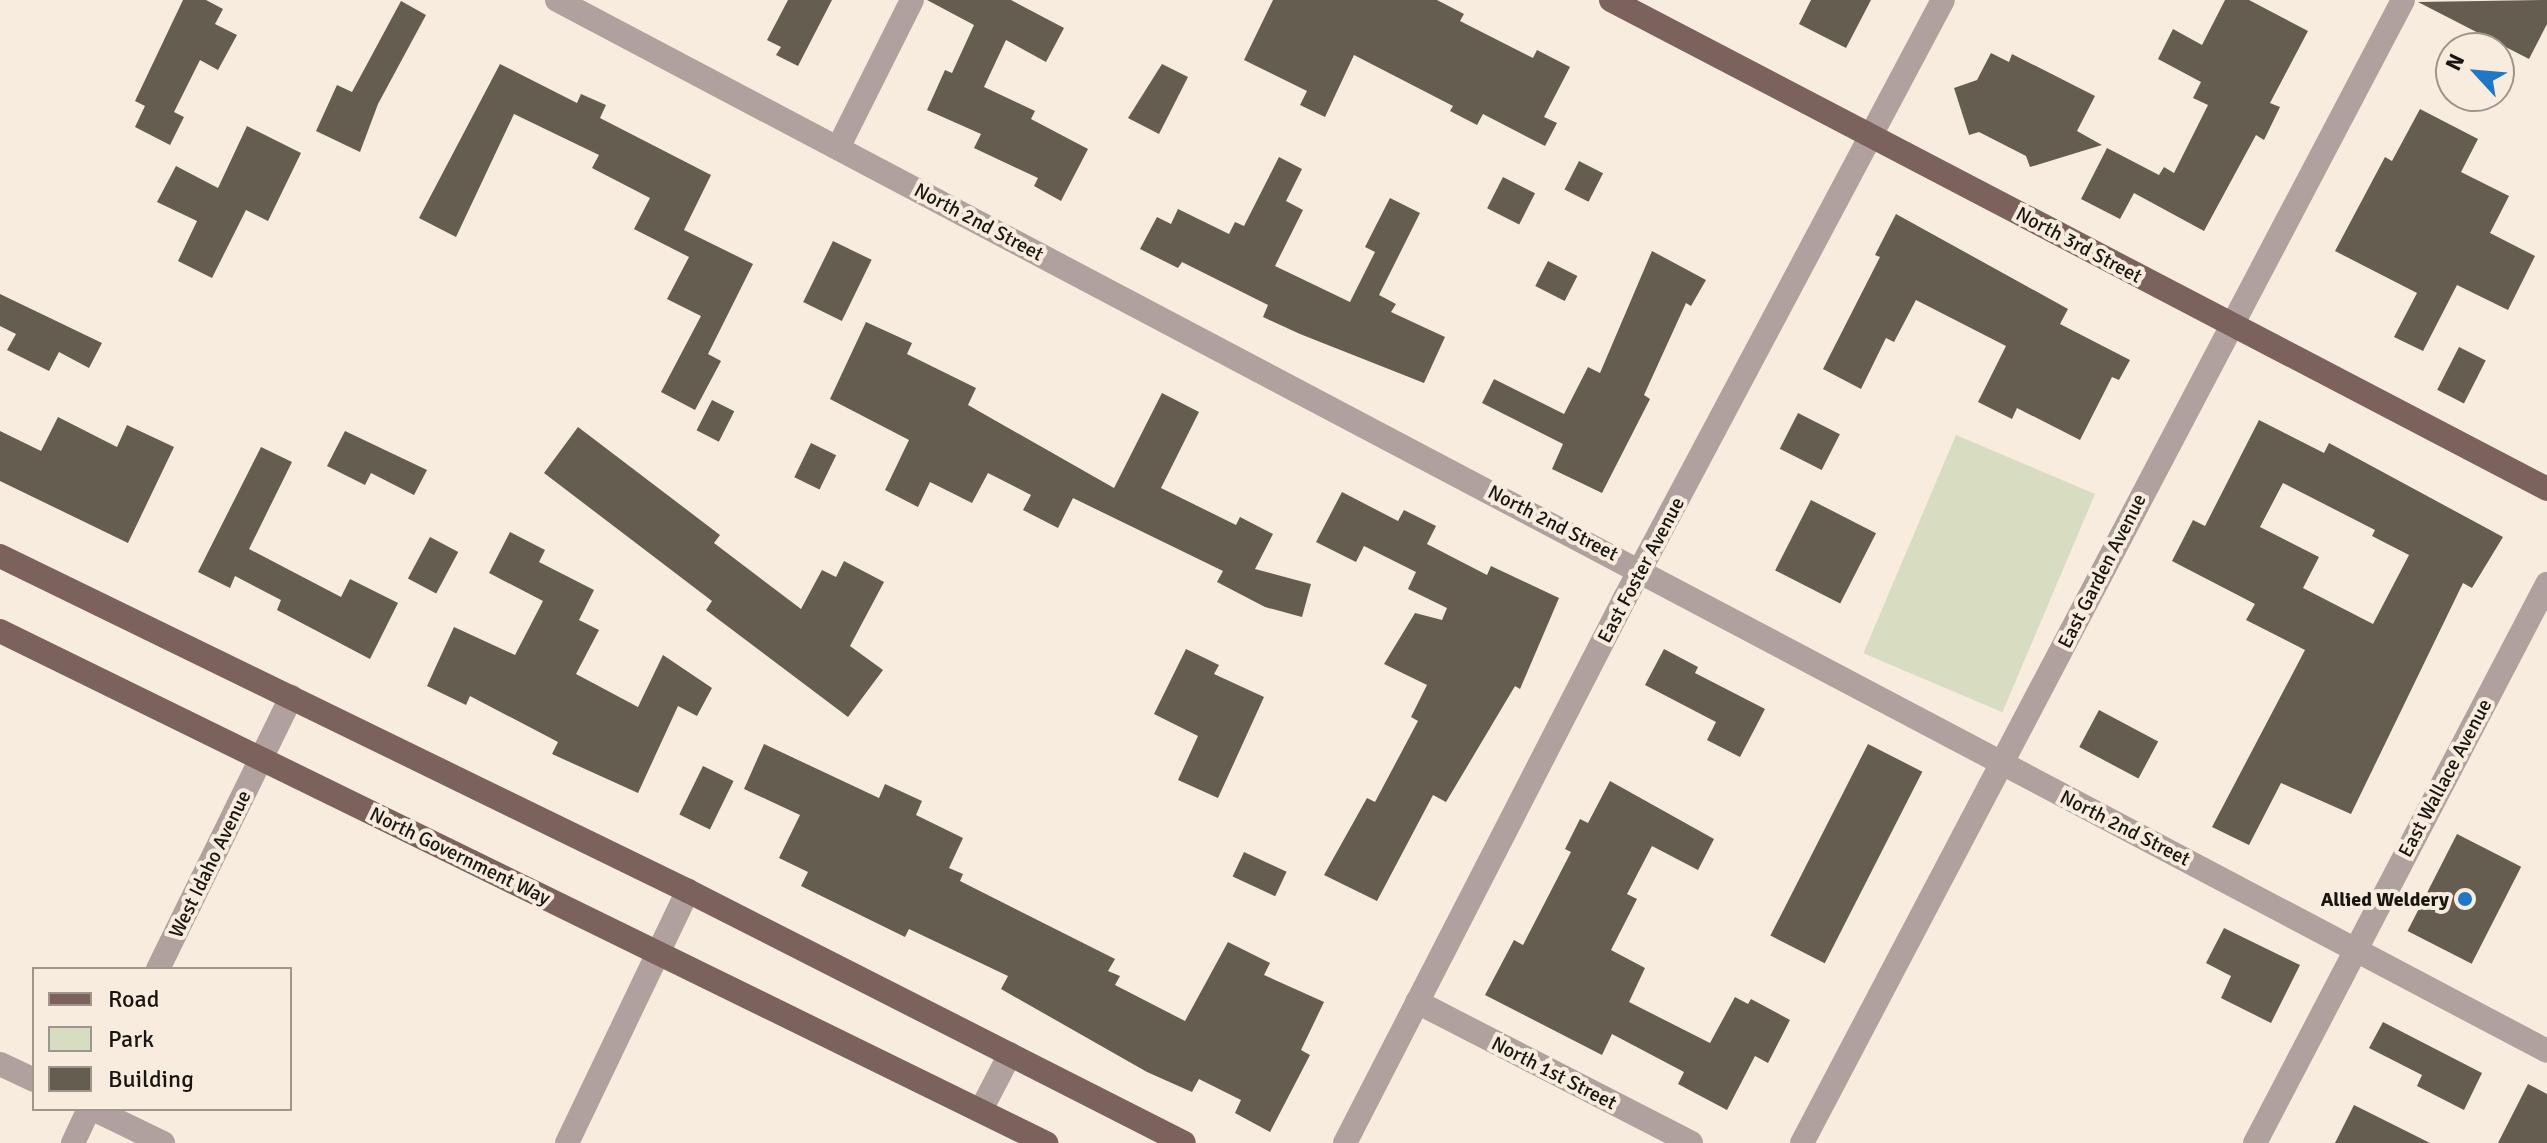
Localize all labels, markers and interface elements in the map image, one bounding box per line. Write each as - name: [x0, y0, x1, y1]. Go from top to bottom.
- north arrow: [2435, 32, 2515, 112]
- text: N: [2439, 49, 2470, 75]
- street label: North 2nd Street: [910, 178, 1048, 266]
- street label: North 3rd Street: [2012, 202, 2146, 288]
- street label: North 2nd Street: [1484, 480, 1622, 566]
- street label: East Garden Avenue: [2053, 490, 2151, 652]
- street label: East Foster Avenue: [1592, 493, 1690, 647]
- street label: East Wallace Avenue: [2393, 695, 2497, 861]
- street label: North 2nd Street: [2056, 785, 2194, 871]
- street label: West Idaho Avenue: [164, 786, 256, 942]
- street label: North Government Way: [366, 802, 554, 910]
- place label: Allied Weldery: [2321, 887, 2449, 911]
- marker: Allied Weldery: [2456, 890, 2474, 908]
- legend: [32, 967, 292, 1111]
- text: Road: [108, 984, 159, 1014]
- text: Park: [108, 1024, 154, 1054]
- street label: North 1st Street: [1487, 1031, 1621, 1115]
- text: Building: [108, 1064, 194, 1094]

